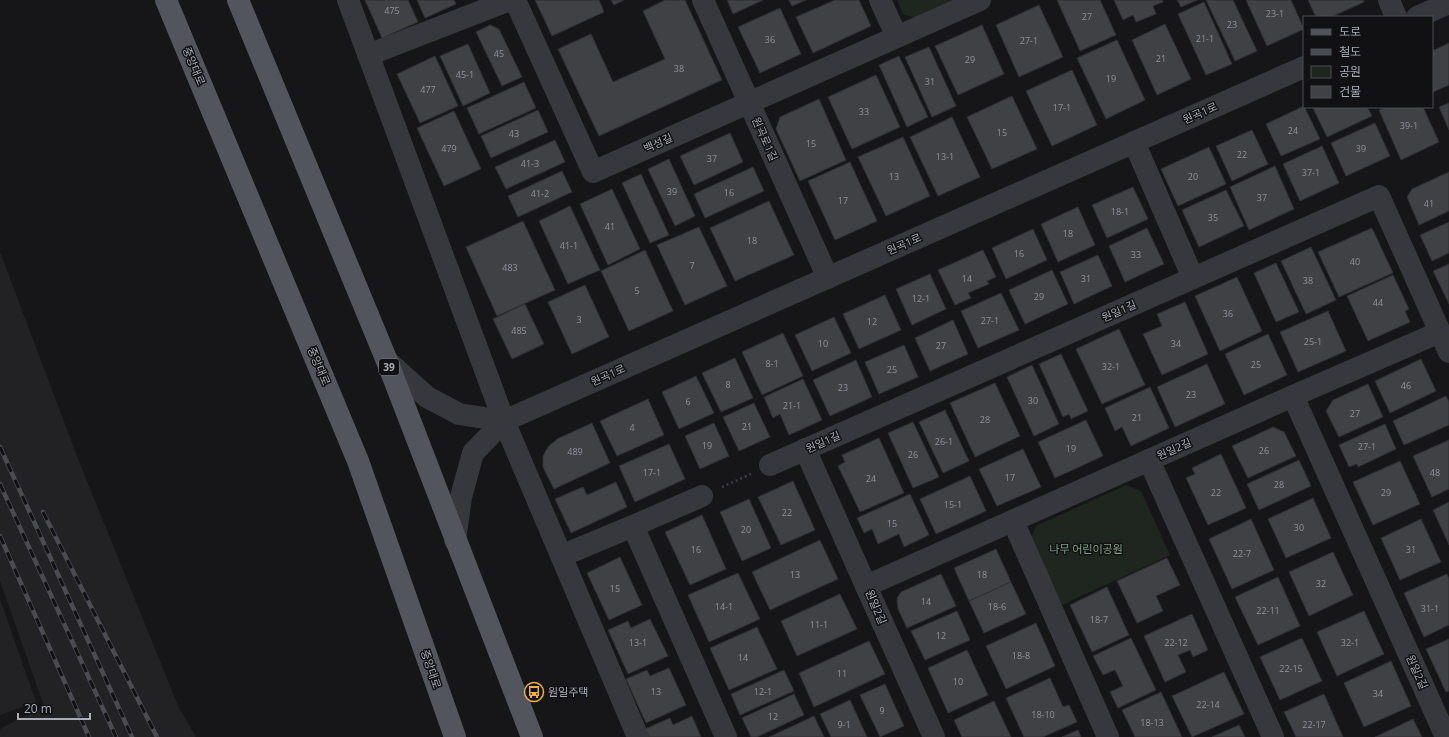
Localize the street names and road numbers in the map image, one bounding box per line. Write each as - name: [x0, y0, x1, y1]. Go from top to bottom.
- street label: 중앙대로: [180, 44, 209, 87]
- street label: 원곡1로: [1180, 98, 1220, 127]
- street label: 원곡로1길: [749, 114, 782, 163]
- street label: 백성길: [641, 130, 675, 156]
- street label: 원곡1로: [884, 229, 924, 258]
- street label: 원일1길: [1099, 296, 1139, 325]
- street label: 중앙대로: [305, 344, 334, 387]
- road number: 39: [379, 359, 399, 375]
- street label: 원곡1로: [588, 360, 628, 389]
- street label: 원일1길: [803, 427, 843, 456]
- street label: 원일2길: [1154, 434, 1194, 463]
- street label: 원일2길: [862, 587, 891, 627]
- street label: 중앙대로: [418, 647, 445, 690]
- street label: 원일2길: [1403, 652, 1432, 692]

